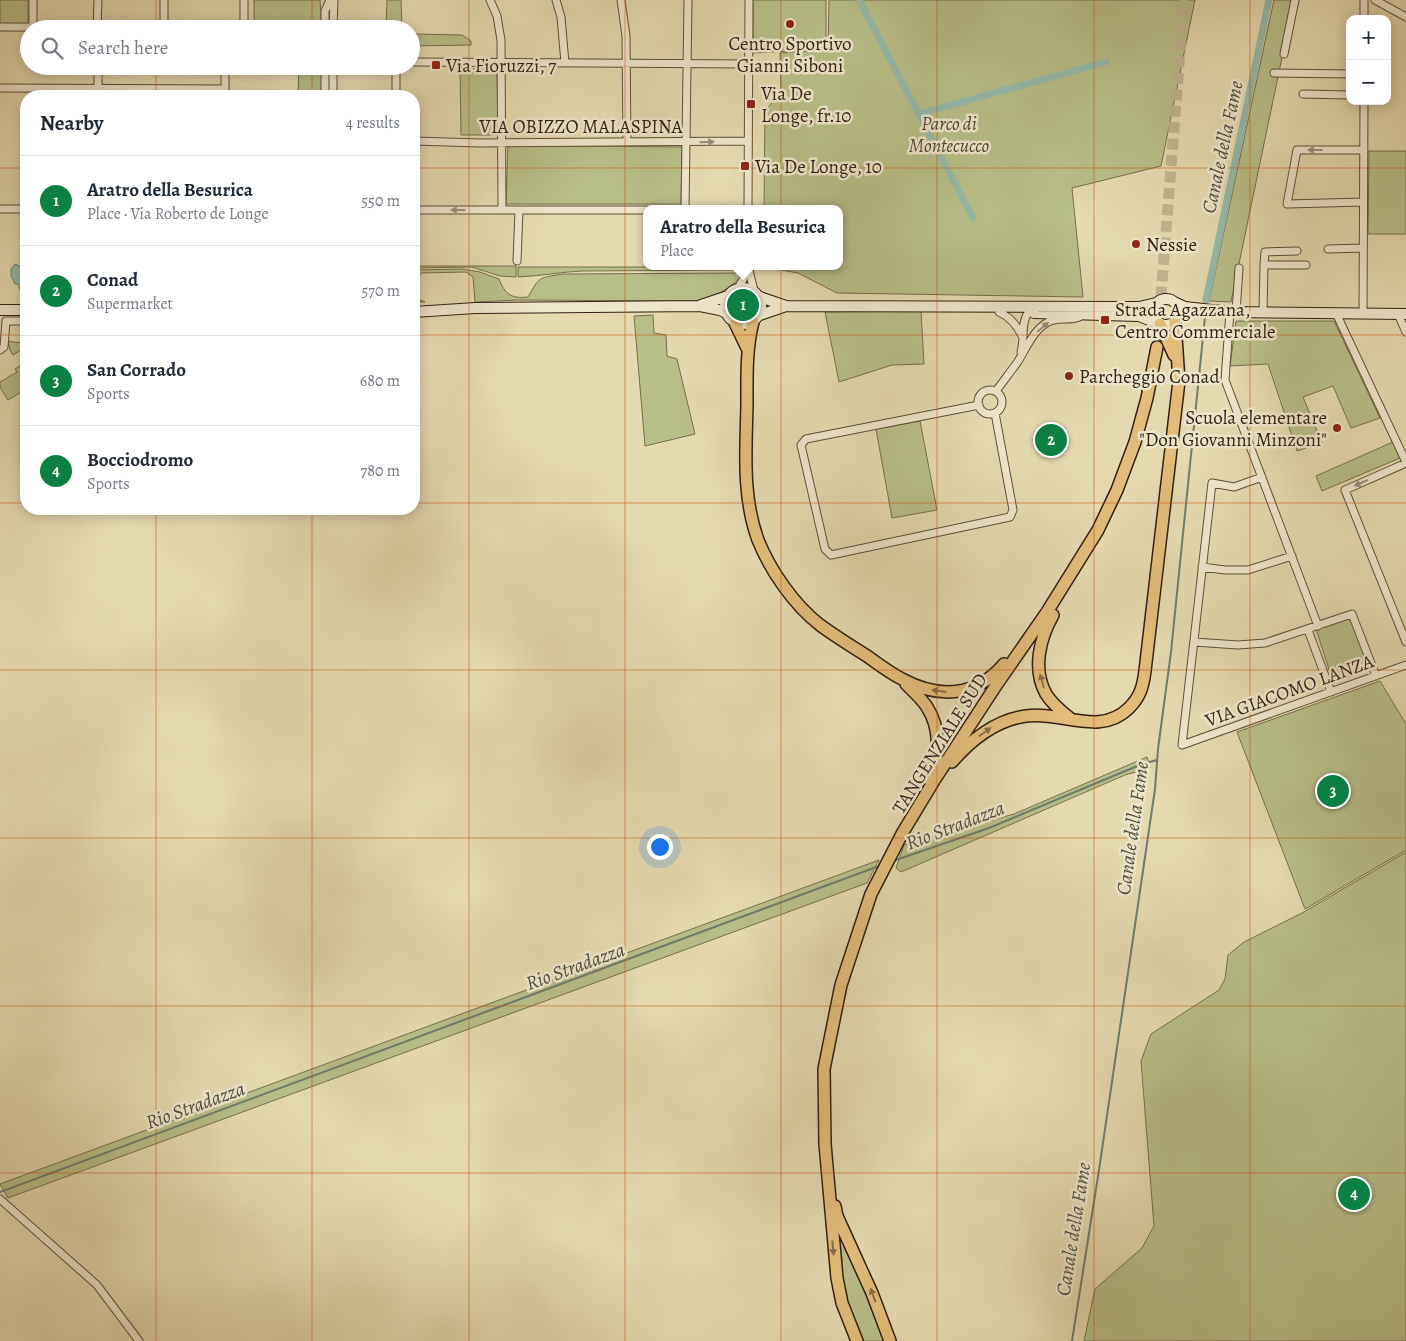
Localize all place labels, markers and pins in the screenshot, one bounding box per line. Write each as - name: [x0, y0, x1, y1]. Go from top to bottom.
- marker: Centro Sportivo Gianni Siboni: [784, 18, 796, 30]
- place label: Centro Sportivo Gianni Siboni: [728, 31, 852, 79]
- place label: Via Fioruzzi, 7: [445, 53, 556, 79]
- marker: Via Fioruzzi, 7: [430, 59, 442, 71]
- place label: Via De Longe, fr.10: [760, 81, 851, 129]
- marker: Via De Longe, fr.10: [745, 98, 757, 110]
- place label: Via De Longe, 10: [754, 154, 882, 180]
- marker: Via De Longe, 10: [739, 160, 751, 172]
- place label: Nessie: [1146, 232, 1197, 258]
- marker: Nessie: [1130, 238, 1142, 250]
- pin: 1: [727, 286, 759, 324]
- place label: Strada Agazzana, Centro Commerciale: [1115, 297, 1276, 345]
- marker: Strada Agazzana, Centro Commerciale: [1099, 314, 1111, 326]
- place label: Parcheggio Conad: [1079, 364, 1220, 390]
- marker: Parcheggio Conad: [1063, 370, 1075, 382]
- place label: Scuola elementare "Don Giovanni Minzoni": [1139, 405, 1327, 453]
- pin: 2: [1035, 421, 1067, 459]
- marker: Scuola elementare "Don Giovanni Minzoni": [1331, 422, 1343, 434]
- pin: 3: [1317, 772, 1349, 810]
- pin: 4: [1338, 1175, 1370, 1213]

